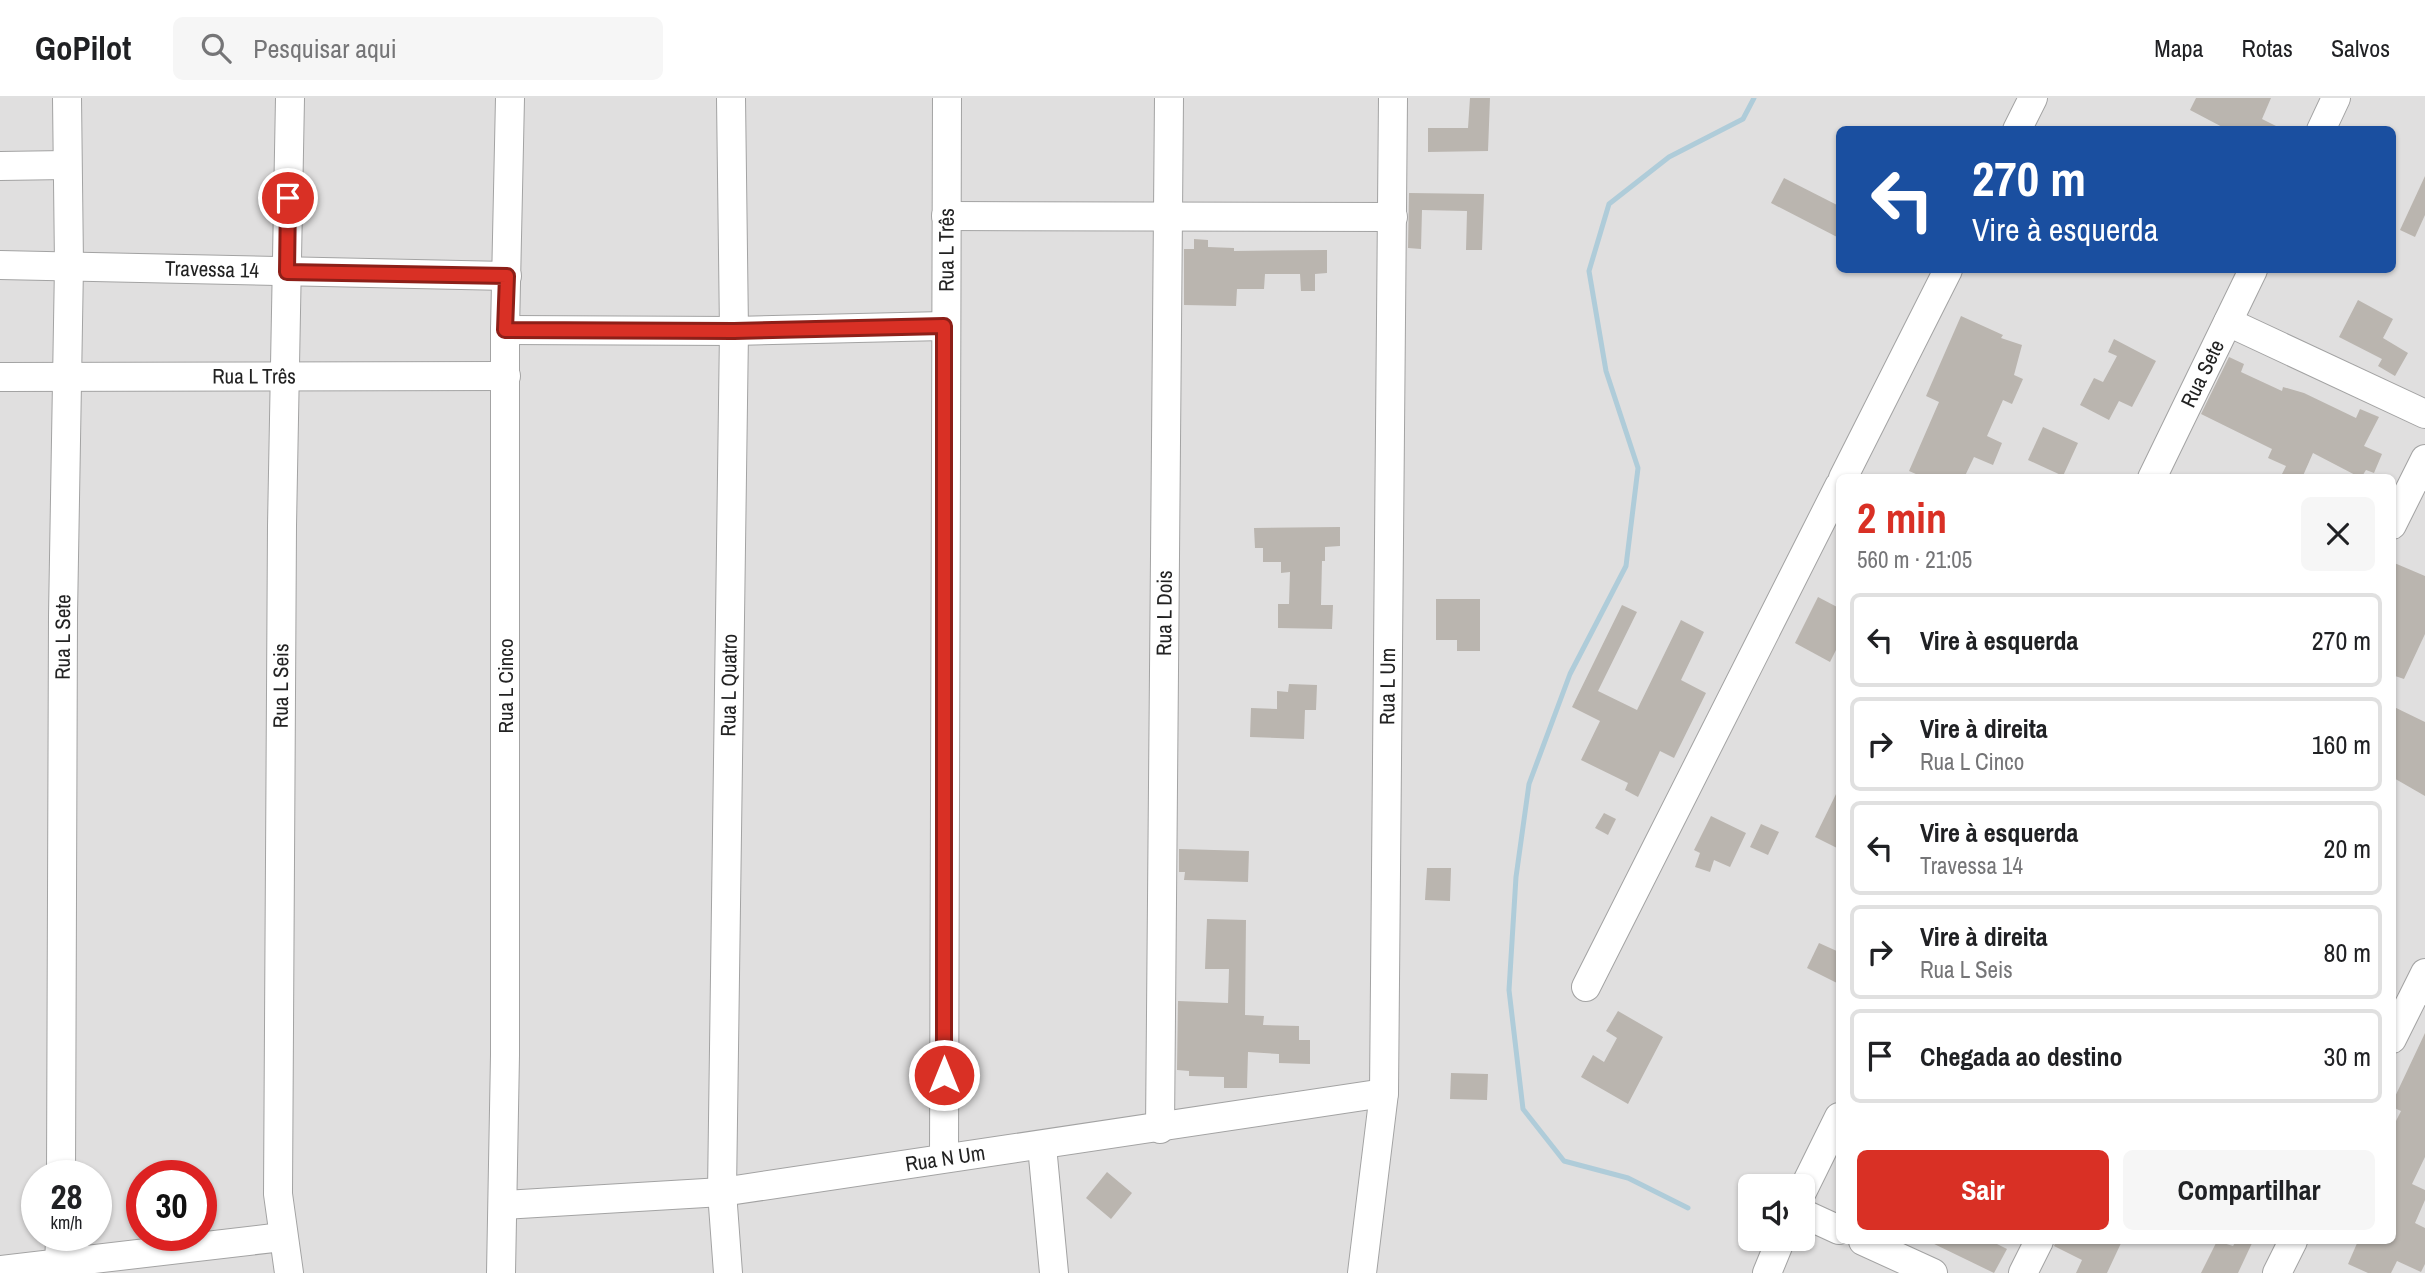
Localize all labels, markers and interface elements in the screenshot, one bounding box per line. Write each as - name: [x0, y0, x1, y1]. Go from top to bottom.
- search box: [173, 17, 663, 80]
- text: GoPilot: [35, 26, 131, 70]
- icon: search: [197, 29, 235, 67]
- text: Pesquisar aqui: [253, 31, 397, 66]
- text: Mapa: [2154, 32, 2204, 64]
- text: Rotas: [2242, 32, 2293, 64]
- text: Salvos: [2331, 32, 2390, 64]
- text: 270 m: [1972, 145, 2086, 211]
- icon: left: [1857, 154, 1948, 245]
- pin: [258, 168, 318, 228]
- icon: arrive: [269, 179, 307, 217]
- street label: Rua L Três: [931, 208, 961, 292]
- text: Vire à esquerda: [1972, 208, 2158, 251]
- street label: Travessa 14: [165, 254, 260, 285]
- street label: Rua Sete: [2173, 335, 2231, 412]
- street label: Rua L Três: [212, 361, 296, 391]
- text: 2 min: [1857, 490, 1947, 546]
- button: close: [2301, 497, 2375, 571]
- text: 560 m · 21:05: [1857, 544, 1972, 575]
- street label: Rua L Dois: [1149, 570, 1179, 656]
- street label: Rua L Sete: [48, 594, 77, 680]
- icon: left: [1861, 621, 1899, 659]
- text: Vire à esquerda: [1920, 623, 2078, 658]
- text: 270 m: [2312, 623, 2371, 658]
- street label: Rua L Quatro: [713, 634, 744, 737]
- street label: Rua L Cinco: [491, 638, 520, 734]
- street label: Rua L Seis: [266, 643, 295, 728]
- street label: Rua L Um: [1372, 648, 1402, 725]
- text: Vire à direita: [1920, 711, 2048, 746]
- icon: right: [1861, 725, 1899, 763]
- text: 160 m: [2312, 727, 2371, 762]
- text: Rua L Cinco: [1920, 746, 2024, 777]
- text: Vire à esquerda: [1920, 815, 2078, 850]
- icon: left: [1861, 829, 1899, 867]
- text: 20 m: [2324, 831, 2371, 866]
- text: Travessa 14: [1920, 850, 2023, 881]
- text: Vire à direita: [1920, 919, 2048, 954]
- icon: right: [1861, 933, 1899, 971]
- text: 80 m: [2324, 935, 2371, 970]
- text: Rua L Seis: [1920, 954, 2013, 985]
- icon: arrive: [1861, 1037, 1899, 1075]
- position arrow: [907, 1038, 981, 1112]
- text: Chegada ao destino: [1920, 1039, 2123, 1074]
- text: 30 m: [2324, 1039, 2371, 1074]
- street label: Rua N Um: [903, 1138, 987, 1178]
- button: Sair: [1857, 1150, 2109, 1230]
- button: Compartilhar: [2123, 1150, 2375, 1230]
- speed limit sign: 30: [126, 1160, 217, 1251]
- text: 28: [51, 1173, 82, 1220]
- map controls: [1738, 1174, 1815, 1251]
- button: sound: [1738, 1174, 1815, 1251]
- text: km/h: [51, 1210, 83, 1235]

